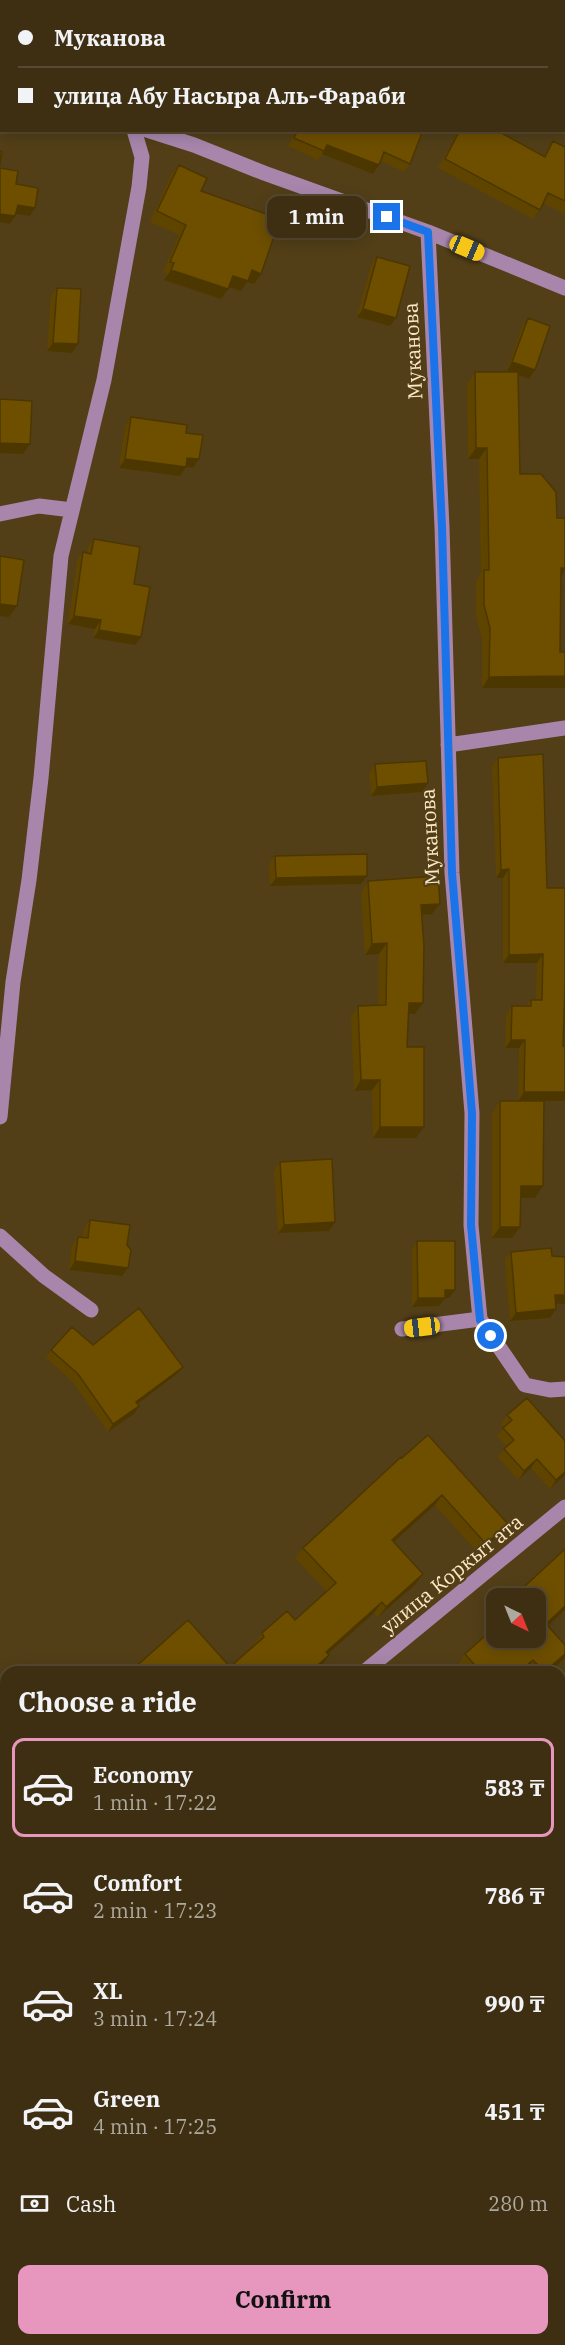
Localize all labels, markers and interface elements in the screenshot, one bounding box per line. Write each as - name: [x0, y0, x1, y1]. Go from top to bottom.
- text: Муканова: [54, 23, 166, 52]
- text: улица Абу Насыра Аль-Фараби: [54, 81, 406, 110]
- callout: 1 min: [267, 196, 366, 238]
- text: 1 min: [289, 203, 345, 230]
- route end: [373, 203, 400, 230]
- car: [447, 233, 487, 263]
- street label: Муканова: [396, 302, 429, 400]
- street label: Муканова: [413, 788, 446, 886]
- car: [403, 1316, 441, 1338]
- route start: [477, 1322, 504, 1349]
- street label: улица Коркыт ата: [375, 1508, 528, 1639]
- north arrow: [486, 1588, 546, 1648]
- map controls: [486, 1588, 546, 1648]
- text: Choose a ride: [18, 1684, 197, 1719]
- text: Economy: [93, 1760, 193, 1789]
- icon: car: [21, 1761, 75, 1815]
- text: 583 ₸: [484, 1773, 545, 1802]
- text: 1 min · 17:22: [93, 1789, 217, 1816]
- text: Comfort: [93, 1868, 182, 1897]
- icon: car: [21, 1869, 75, 1923]
- text: 786 ₸: [484, 1881, 545, 1910]
- text: 2 min · 17:23: [93, 1897, 217, 1924]
- text: XL: [93, 1976, 123, 2005]
- icon: car: [21, 1977, 75, 2031]
- text: 990 ₸: [484, 1989, 545, 2018]
- text: 3 min · 17:24: [93, 2005, 217, 2032]
- text: Green: [93, 2084, 160, 2113]
- icon: car: [21, 2085, 75, 2139]
- text: 451 ₸: [484, 2097, 545, 2126]
- text: 4 min · 17:25: [93, 2113, 217, 2140]
- icon: cash: [18, 2187, 51, 2220]
- text: Cash: [66, 2189, 117, 2218]
- text: 280 m: [488, 2190, 548, 2217]
- button: Confirm: [18, 2265, 548, 2334]

